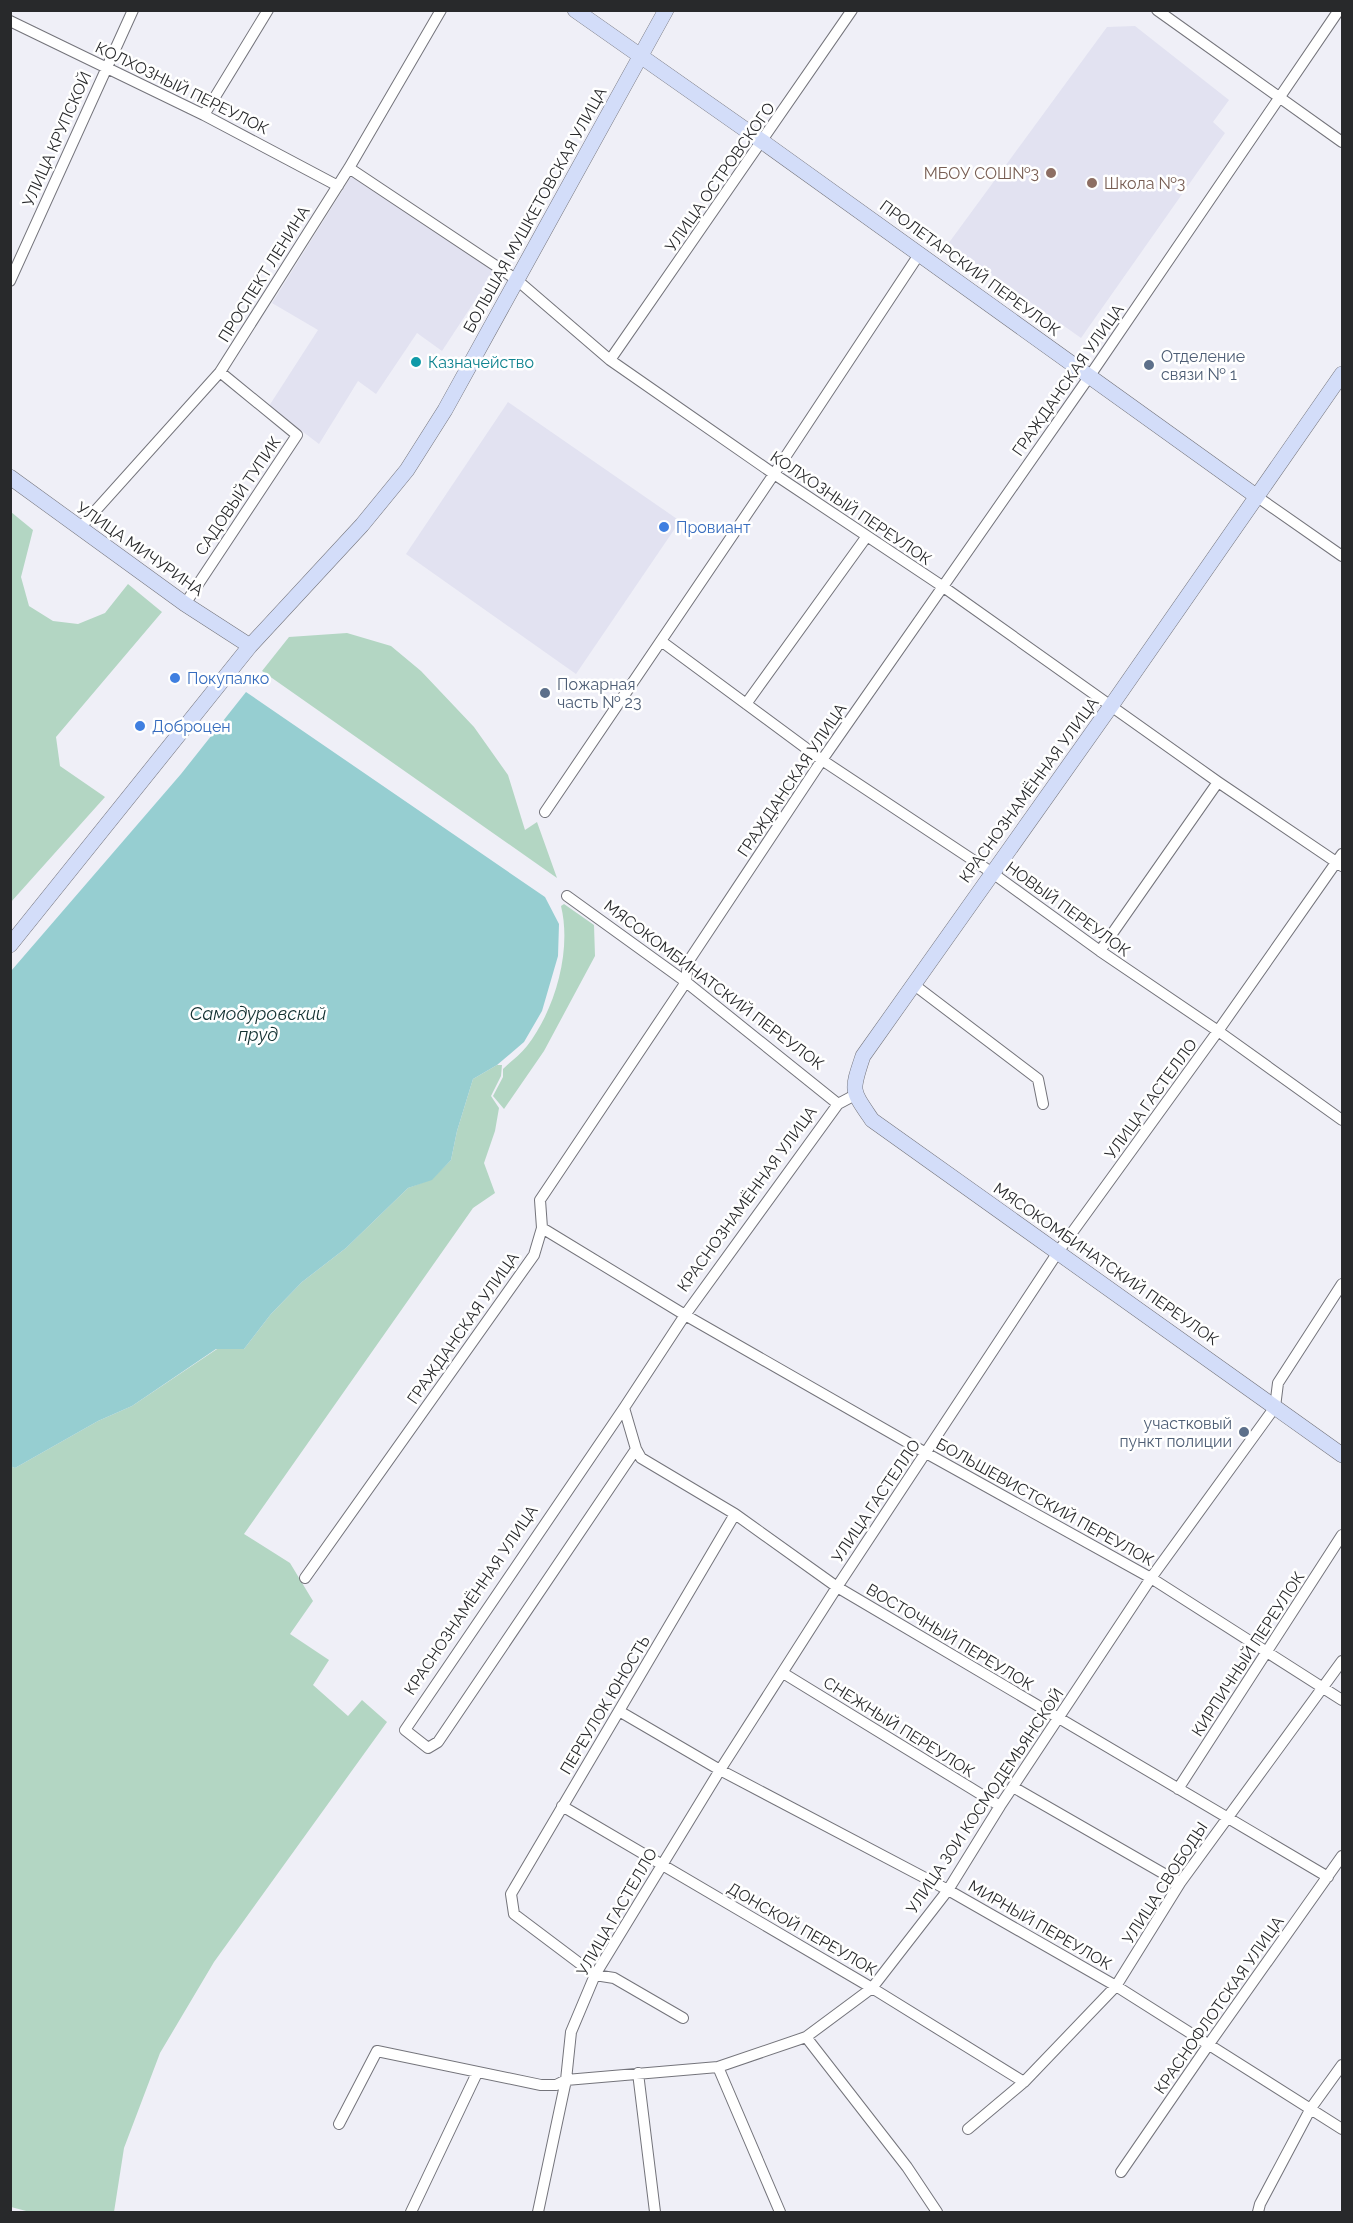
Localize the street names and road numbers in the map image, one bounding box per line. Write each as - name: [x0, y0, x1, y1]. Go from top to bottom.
- street label: КОЛХОЗНЫЙ ПЕРЕУЛОК: [92, 38, 272, 138]
- street label: УЛИЦА КРУПСКОЙ: [19, 69, 95, 209]
- street label: БОЛЬШАЯ МУШКЕТОВСКАЯ УЛИЦА: [459, 84, 611, 336]
- street label: УЛИЦА ОСТРОВСКОГО: [661, 99, 779, 255]
- street label: ПРОЛЕТАРСКИЙ ПЕРЕУЛОК: [876, 196, 1064, 340]
- street label: ПРОСПЕКТ ЛЕНИНА: [214, 202, 314, 346]
- street label: ГРАЖДАНСКАЯ УЛИЦА: [1008, 300, 1128, 460]
- street label: САДОВЫЙ ТУПИК: [191, 433, 285, 559]
- street label: КОЛХОЗНЫЙ ПЕРЕУЛОК: [767, 447, 935, 569]
- street label: УЛИЦА МИЧУРИНА: [73, 498, 207, 600]
- street label: КРАСНОЗНАМЁННАЯ УЛИЦА: [955, 693, 1103, 886]
- street label: ГРАЖДАНСКАЯ УЛИЦА: [734, 700, 851, 860]
- street label: НОВЫЙ ПЕРЕУЛОК: [1002, 858, 1134, 960]
- street label: МЯСОКОМБИНАТСКИЙ ПЕРЕУЛОК: [600, 896, 828, 1074]
- street label: УЛИЦА ГАСТЕЛЛО: [1101, 1035, 1201, 1163]
- street label: КРАСНОЗНАМЁННАЯ УЛИЦА: [673, 1102, 821, 1295]
- street label: МЯСОКОМБИНАТСКИЙ ПЕРЕУЛОК: [990, 1179, 1222, 1349]
- street label: ГРАЖДАНСКАЯ УЛИЦА: [403, 1248, 523, 1408]
- street label: БОЛЬШЕВИСТСКИЙ ПЕРЕУЛОК: [933, 1434, 1157, 1570]
- street label: УЛИЦА ГАСТЕЛЛО: [828, 1436, 924, 1566]
- street label: КРАСНОЗНАМЁННАЯ УЛИЦА: [400, 1501, 542, 1698]
- street label: КИРПИЧНЫЙ ПЕРЕУЛОК: [1188, 1568, 1308, 1740]
- street label: ВОСТОЧНЫЙ ПЕРЕУЛОК: [863, 1580, 1037, 1694]
- street label: ПЕРЕУЛОК ЮНОСТЬ: [556, 1632, 654, 1778]
- street label: СНЕЖНЫЙ ПЕРЕУЛОК: [820, 1673, 978, 1781]
- street label: УЛИЦА ЗОИ КОСМОДЕМЬЯНСКОЙ: [902, 1685, 1068, 1917]
- street label: УЛИЦА СВОБОДЫ: [1119, 1818, 1211, 1948]
- street label: УЛИЦА ГАСТЕЛЛО: [573, 1845, 661, 1979]
- street label: МИРНЫЙ ПЕРЕУЛОК: [965, 1876, 1115, 1974]
- street label: ДОНСКОЙ ПЕРЕУЛОК: [724, 1879, 880, 1979]
- street label: КРАСНОФЛОТСКАЯ УЛИЦА: [1150, 1912, 1288, 2097]

